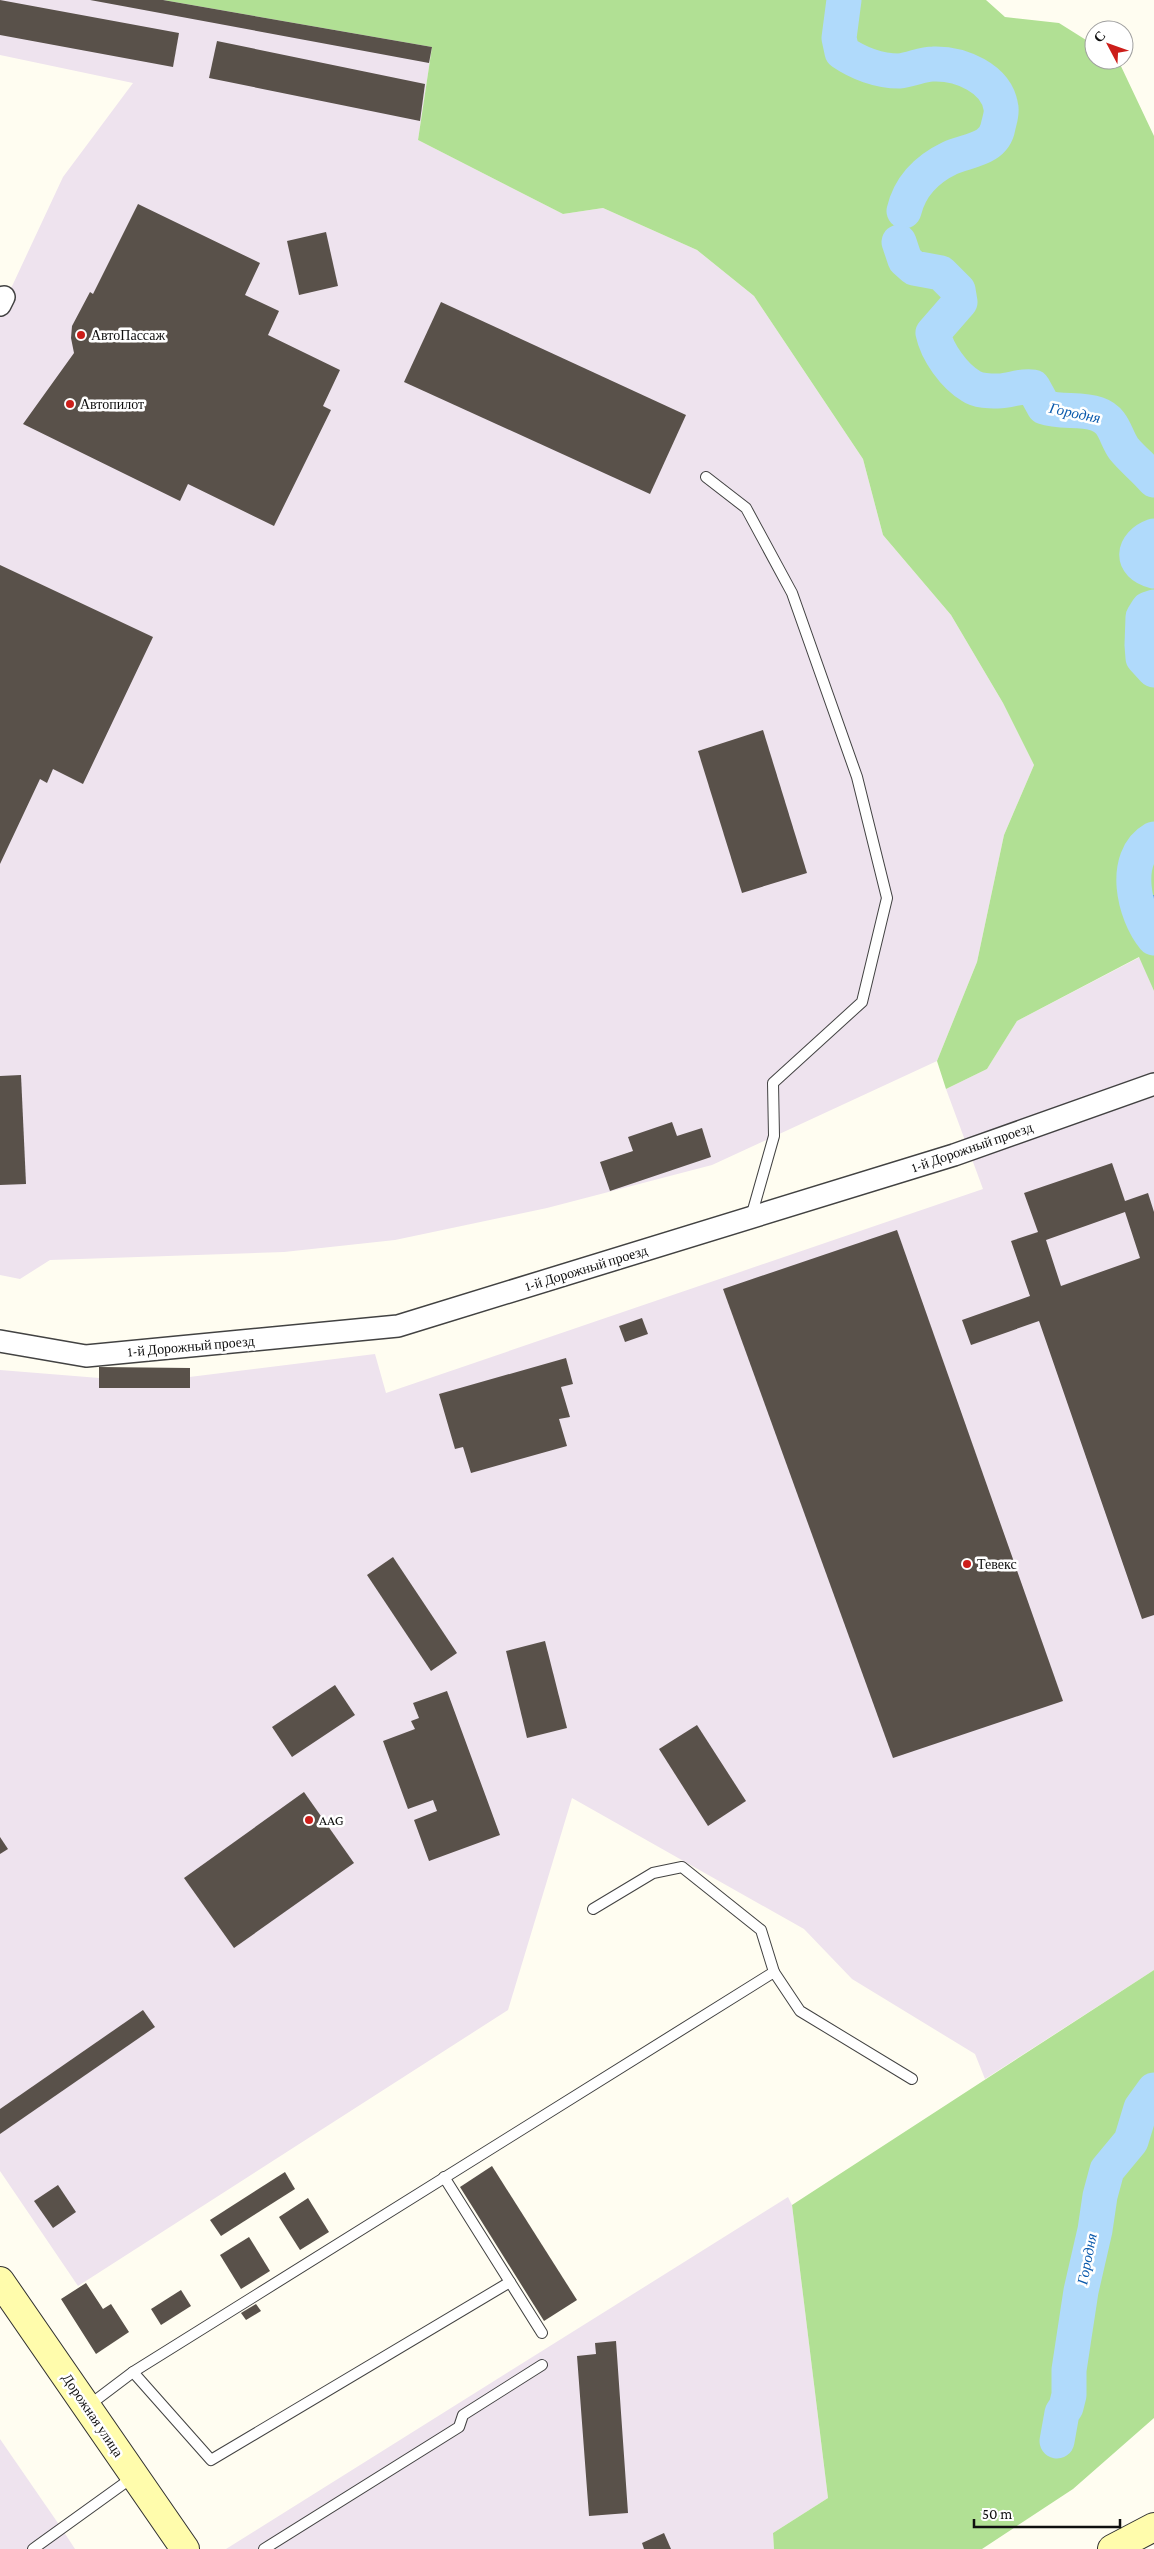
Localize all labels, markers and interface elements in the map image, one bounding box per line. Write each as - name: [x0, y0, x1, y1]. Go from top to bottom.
- north arrow: [1084, 20, 1134, 70]
- text: С: [1090, 27, 1109, 46]
- place label: АвтоПассаж: [91, 327, 165, 343]
- marker: АвтоПассаж: [75, 329, 87, 341]
- place label: Автопилот: [80, 396, 144, 412]
- marker: Автопилот: [64, 398, 76, 410]
- water label: Городня: [1047, 400, 1102, 426]
- street label: 1-й Дорожный проезд: [909, 1119, 1035, 1175]
- street label: 1-й Дорожный проезд: [523, 1242, 649, 1294]
- street label: 1-й Дорожный проезд: [127, 1332, 255, 1360]
- place label: Тевекс: [977, 1556, 1017, 1572]
- marker: Тевекс: [961, 1558, 973, 1570]
- place label: AAG: [319, 1812, 344, 1828]
- marker: AAG: [303, 1814, 315, 1826]
- water label: Городня: [1074, 2232, 1100, 2287]
- street label: Дорожная улица: [59, 2370, 127, 2460]
- scale bar: [974, 2496, 1120, 2528]
- text: 50 m: [982, 2506, 1012, 2522]

